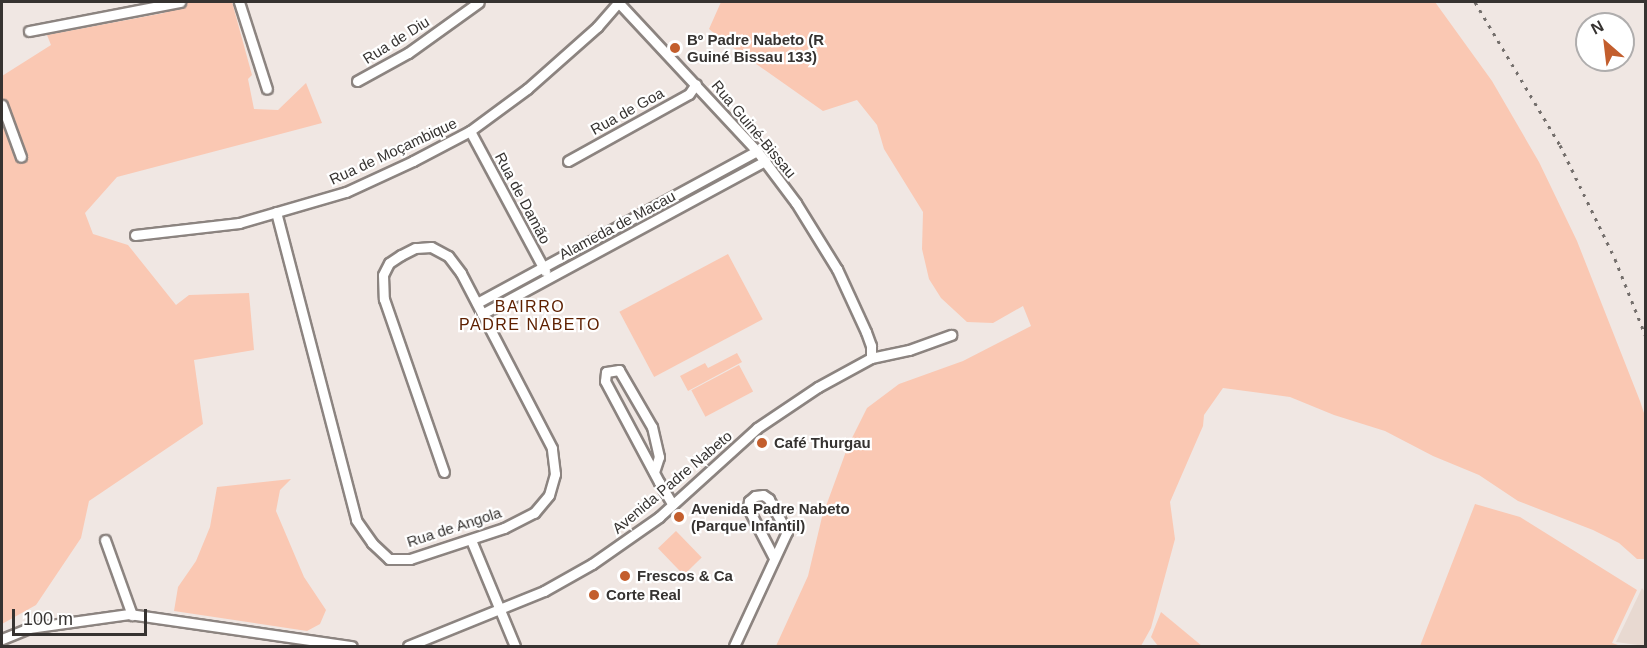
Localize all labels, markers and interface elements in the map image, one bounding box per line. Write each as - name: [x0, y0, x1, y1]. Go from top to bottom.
- street label: Rua de Diu: [359, 12, 433, 68]
- north arrow: [1575, 12, 1635, 72]
- text: N: [1588, 17, 1606, 38]
- place label: Bº Padre Nabeto (R Guiné Bissau 133): [687, 30, 824, 65]
- marker: Bº Padre Nabeto (R Guiné Bissau 133): [668, 41, 682, 55]
- street label: Rua Guiné-Bissau: [708, 77, 800, 181]
- street label: Rua de Goa: [587, 84, 667, 138]
- street label: Rua de Moçambique: [326, 114, 460, 188]
- street label: Rua de Damão: [491, 149, 555, 247]
- street label: Alameda de Macau: [556, 187, 678, 263]
- district label: BAIRRO PADRE NABETO: [459, 297, 601, 335]
- street label: Avenida Padre Nabeto: [609, 427, 735, 537]
- place label: Café Thurgau: [774, 434, 871, 452]
- marker: Café Thurgau: [755, 436, 769, 450]
- place label: Avenida Padre Nabeto (Parque Infantil): [691, 499, 850, 534]
- street label: Rua de Angola: [404, 503, 504, 551]
- marker: Avenida Padre Nabeto (Parque Infantil): [672, 510, 686, 524]
- place label: Frescos & Ca: [637, 567, 733, 585]
- marker: Frescos & Ca: [618, 569, 632, 583]
- place label: Corte Real: [606, 586, 681, 604]
- marker: Corte Real: [587, 588, 601, 602]
- scale bar: [15, 597, 150, 635]
- text: 100 m: [23, 609, 73, 629]

